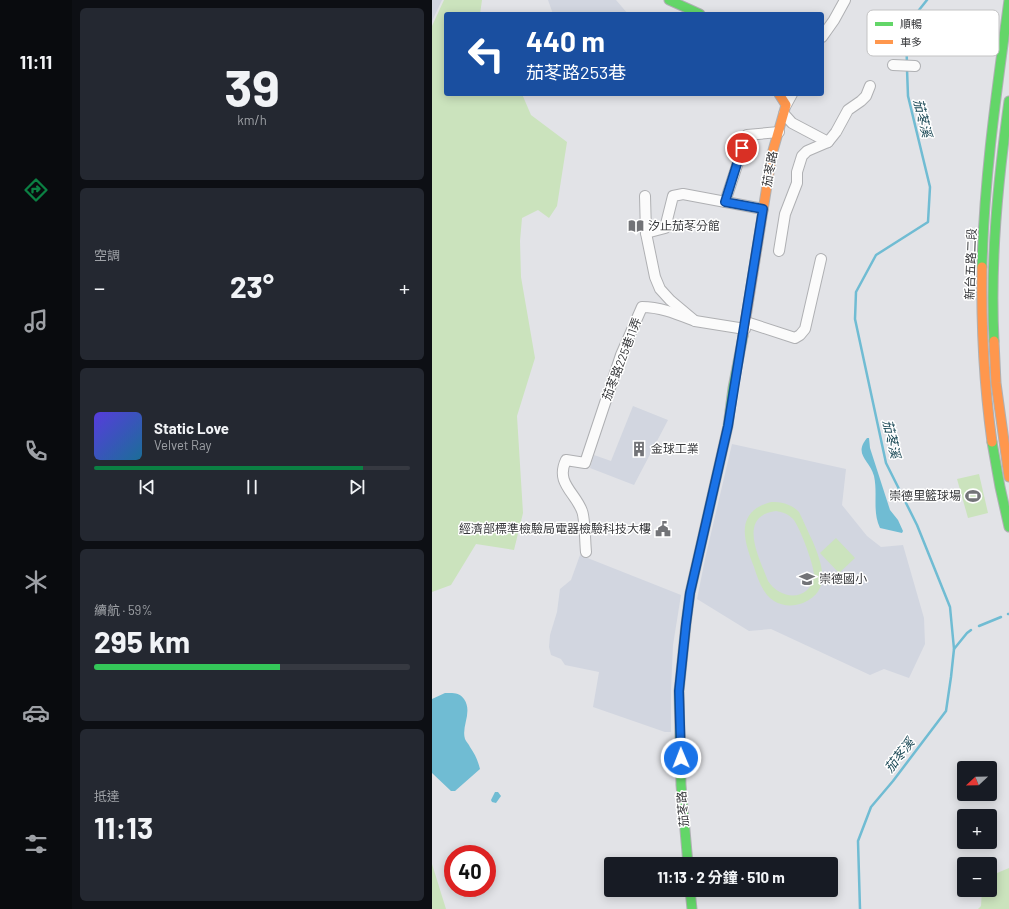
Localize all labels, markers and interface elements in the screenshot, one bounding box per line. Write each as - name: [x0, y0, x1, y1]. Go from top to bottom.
- legend: [867, 10, 999, 56]
- text: 順暢: [900, 17, 922, 30]
- text: 440 m: [526, 24, 605, 58]
- icon: left: [460, 28, 512, 80]
- text: 車多: [900, 35, 922, 48]
- text: 11:11: [20, 51, 52, 73]
- text: 39: [224, 55, 280, 117]
- text: 茄苳路253巷: [526, 61, 626, 83]
- water label: 茄苳溪: [911, 97, 936, 141]
- text: km/h: [237, 112, 267, 128]
- pin: [725, 131, 759, 165]
- icon: arrive: [731, 137, 753, 159]
- street label: 茄苳路: [759, 150, 779, 188]
- icon: directions: [22, 176, 50, 204]
- library icon: 汐止茄苳分館: [627, 217, 645, 235]
- place label: 汐止茄苳分館: [648, 218, 720, 232]
- street label: 新台五路二段: [962, 228, 978, 300]
- text: 空調: [94, 247, 120, 263]
- text: 23°: [230, 268, 274, 304]
- text: −: [94, 274, 105, 300]
- text: +: [399, 274, 410, 300]
- icon: music: [22, 307, 50, 335]
- street label: 茄苳路225巷11弄: [599, 315, 643, 402]
- water label: 茄苳溪: [880, 418, 905, 462]
- text: Static Love: [154, 419, 229, 437]
- icon: phone: [22, 437, 50, 465]
- text: Velvet Ray: [154, 437, 212, 453]
- building icon: 金球工業: [630, 440, 648, 458]
- place label: 金球工業: [651, 441, 699, 455]
- icon: previous: [136, 476, 158, 498]
- icon: pause: [241, 476, 263, 498]
- icon: next: [346, 476, 368, 498]
- sports icon: 崇德里籃球場: [964, 487, 982, 505]
- place label: 崇德里籃球場: [889, 488, 961, 502]
- public building icon: 經濟部標準檢驗局電器檢驗科技大樓: [654, 520, 672, 538]
- place label: 經濟部標準檢驗局電器檢驗科技大樓: [459, 521, 651, 535]
- icon: climate: [22, 568, 50, 596]
- school or university icon: 崇德國小: [798, 570, 816, 588]
- place label: 崇德國小: [819, 571, 867, 585]
- text: 續航 · 59%: [94, 602, 152, 618]
- text: 295 km: [94, 623, 190, 659]
- icon: car: [22, 699, 50, 727]
- water label: 茄苳溪: [881, 733, 919, 775]
- position arrow: [660, 737, 702, 779]
- north arrow: [957, 761, 997, 801]
- map controls: [957, 761, 997, 897]
- text: 抵達: [94, 788, 120, 804]
- street label: 茄苳路: [673, 791, 691, 828]
- text: 11:13: [94, 809, 153, 845]
- button: +: [957, 809, 997, 849]
- icon: filters: [22, 830, 50, 858]
- speed limit sign: 40: [444, 845, 496, 897]
- button: −: [957, 857, 997, 897]
- text: 11:13 · 2 分鐘 · 510 m: [657, 868, 785, 886]

